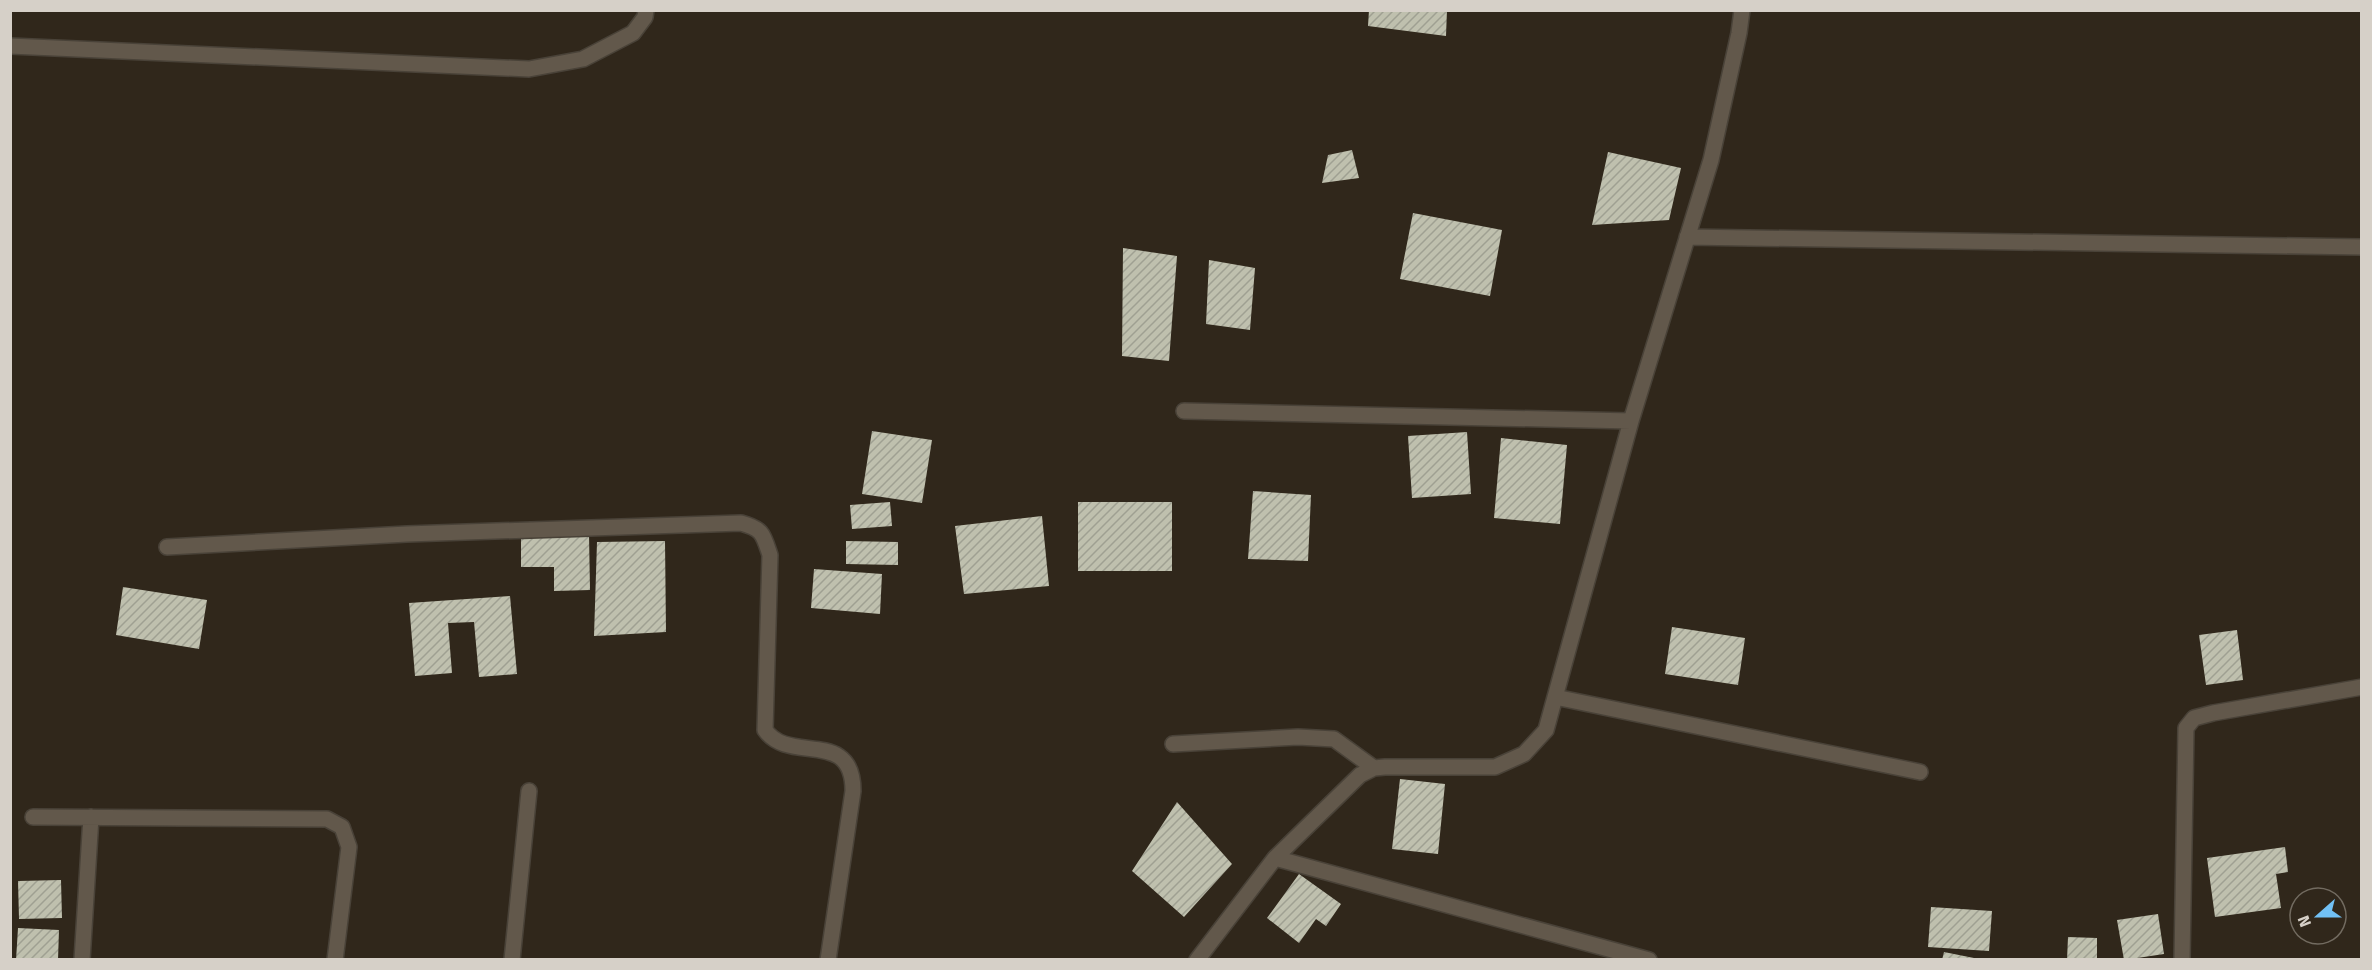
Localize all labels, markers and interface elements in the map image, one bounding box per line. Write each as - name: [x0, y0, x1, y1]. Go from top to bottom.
- north arrow: [2288, 886, 2348, 946]
- text: N: [2294, 913, 2315, 930]

